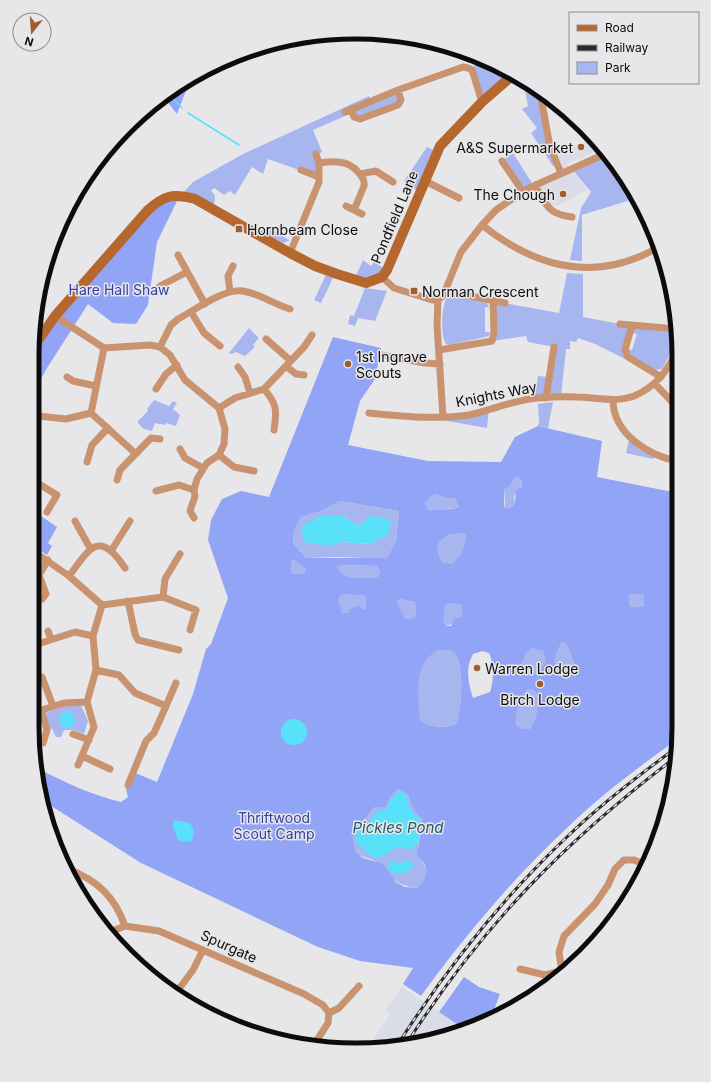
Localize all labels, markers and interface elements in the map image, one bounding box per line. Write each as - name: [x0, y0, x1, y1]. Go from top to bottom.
- north arrow: [12, 12, 52, 52]
- legend: [569, 12, 699, 84]
- text: Road: [605, 20, 634, 35]
- text: N: [23, 34, 35, 49]
- text: Railway: [605, 40, 649, 55]
- text: Park: [605, 60, 631, 75]
- place label: A&S Supermarket: [456, 139, 573, 156]
- marker: A&S Supermarket: [576, 142, 586, 152]
- street label: Pondfield Lane: [367, 168, 421, 266]
- place label: The Chough: [474, 186, 555, 203]
- marker: The Chough: [558, 189, 568, 199]
- place label: Hornbeam Close: [247, 221, 358, 238]
- marker: Hornbeam Close: [234, 224, 244, 234]
- park label: Hare Hall Shaw: [69, 281, 169, 298]
- place label: Norman Crescent: [422, 283, 539, 300]
- marker: Norman Crescent: [409, 286, 419, 296]
- place label: 1st Ingrave Scouts: [356, 348, 427, 381]
- marker: 1st Ingrave Scouts: [343, 359, 353, 369]
- street label: Knights Way: [454, 378, 538, 410]
- place label: Warren Lodge: [485, 660, 578, 677]
- marker: Warren Lodge: [472, 663, 482, 673]
- marker: Birch Lodge: [535, 679, 545, 689]
- place label: Birch Lodge: [500, 691, 580, 708]
- park label: Thriftwood Scout Camp: [233, 809, 315, 842]
- water label: Pickles Pond: [353, 818, 444, 837]
- street label: Spurgate: [198, 926, 260, 966]

